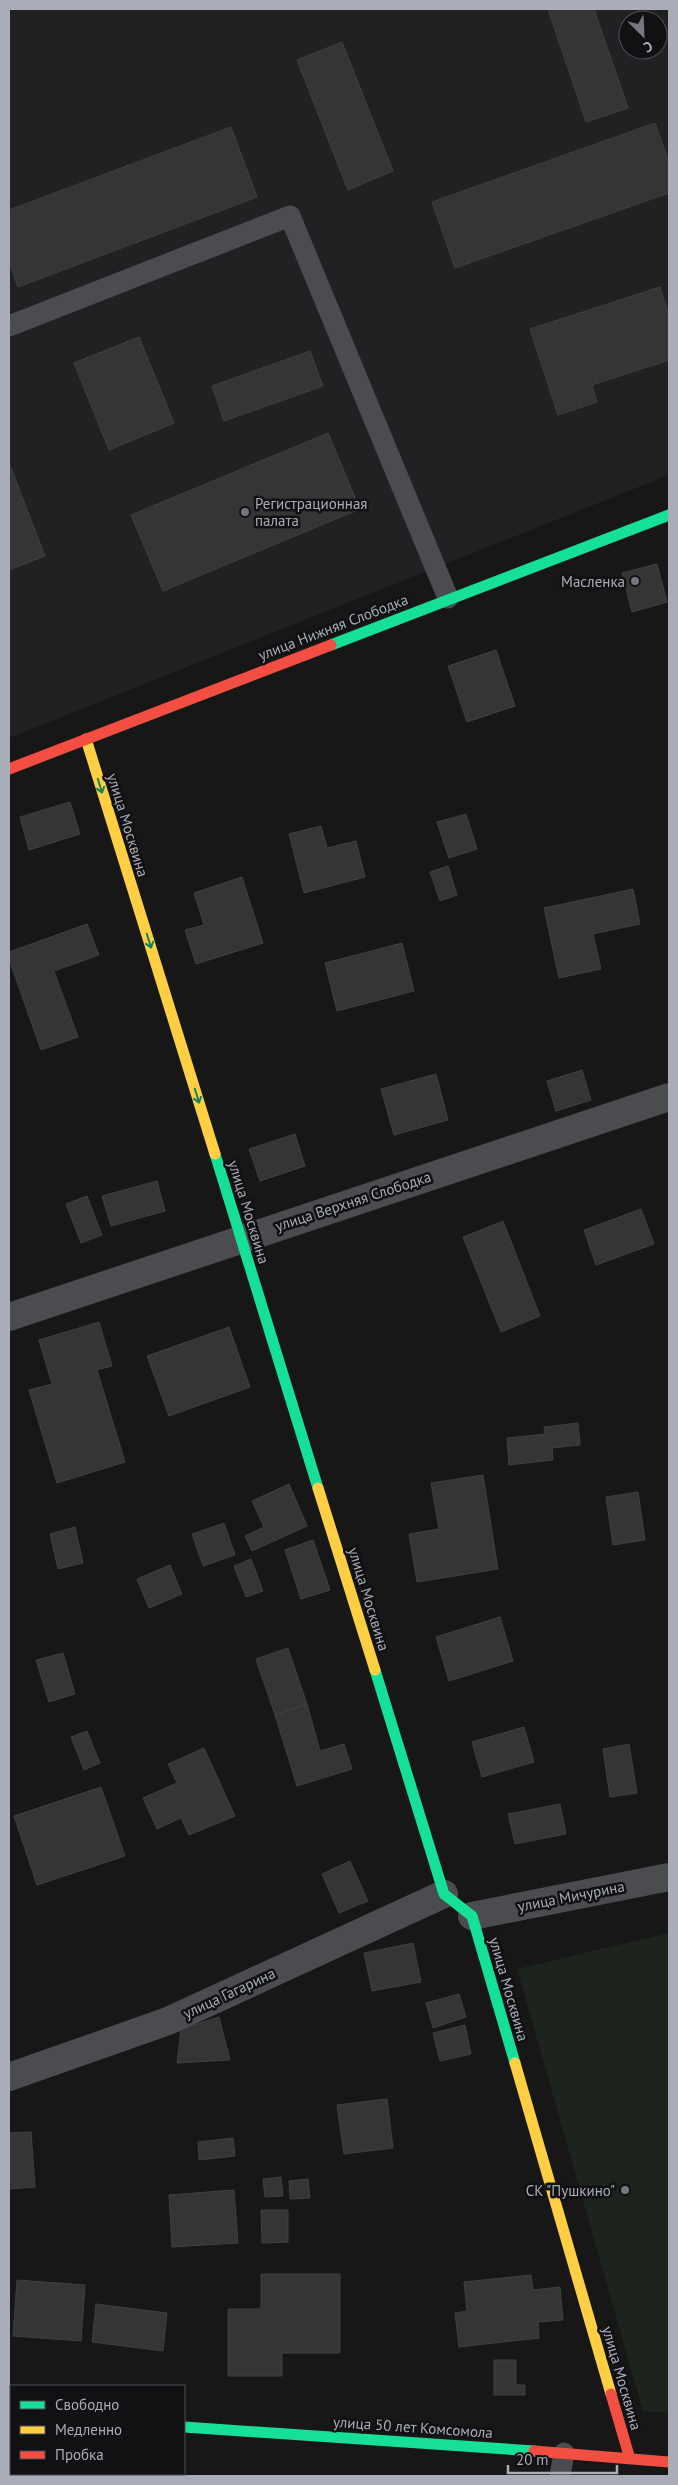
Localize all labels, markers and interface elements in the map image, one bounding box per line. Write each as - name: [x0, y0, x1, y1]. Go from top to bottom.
- north arrow: [618, 10, 668, 60]
- text: С: [641, 37, 656, 57]
- place label: Регистрационная палата: [255, 494, 367, 530]
- marker: Регистрационная палата: [239, 506, 251, 518]
- place label: Масленка: [561, 572, 625, 591]
- marker: Масленка: [629, 575, 641, 587]
- street label: улица Нижняя Слободка: [255, 590, 411, 664]
- street label: улица Москвина: [103, 771, 153, 879]
- one-way arrow: [96, 777, 106, 793]
- one-way arrow: [144, 933, 154, 949]
- one-way arrow: [193, 1088, 202, 1103]
- street label: улица Москвина: [224, 1158, 274, 1266]
- street label: улица Верхняя Слободка: [273, 1167, 433, 1235]
- street label: улица Москвина: [344, 1545, 394, 1653]
- street label: улица Мичурина: [516, 1876, 626, 1916]
- street label: улица Москвина: [485, 1935, 533, 2043]
- street label: улица Гагарина: [180, 1963, 278, 2023]
- place label: СК "Пушкино": [526, 2181, 615, 2200]
- marker: СК "Пушкино": [619, 2184, 631, 2196]
- street label: улица Москвина: [598, 2324, 646, 2432]
- legend: [10, 2385, 185, 2475]
- text: Свободно: [55, 2395, 119, 2414]
- street label: улица 50 лет Комсомола: [332, 2412, 494, 2442]
- text: Медленно: [55, 2420, 122, 2439]
- scale bar: [508, 2442, 617, 2474]
- text: Пробка: [55, 2445, 104, 2464]
- text: 20 m: [516, 2450, 549, 2469]

